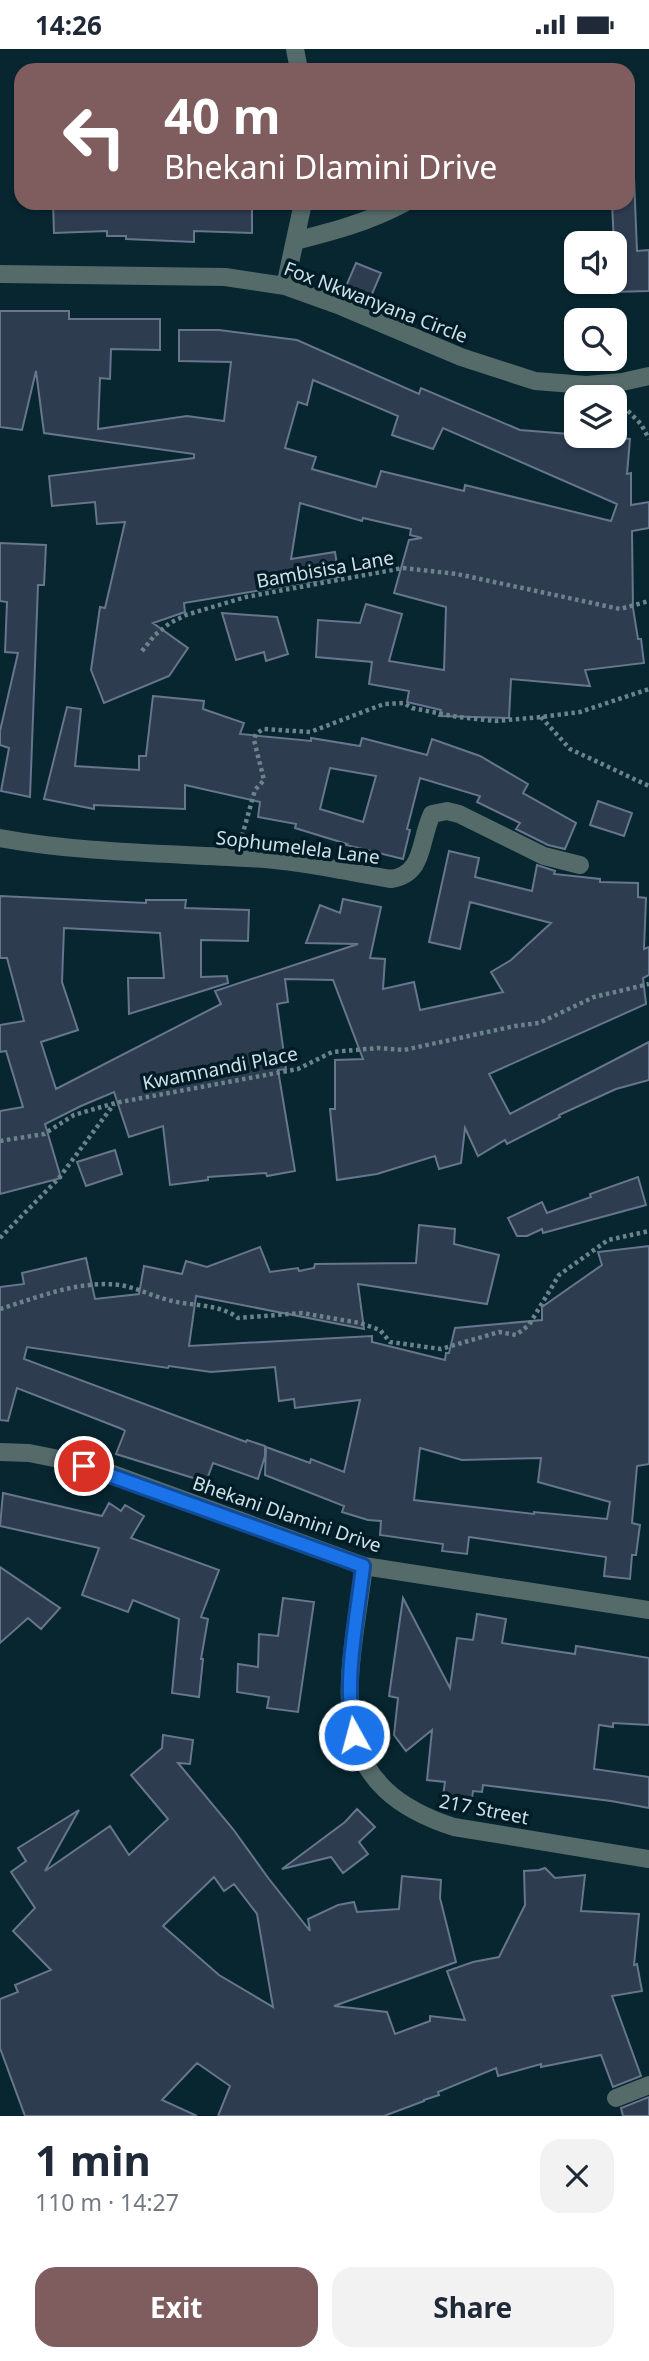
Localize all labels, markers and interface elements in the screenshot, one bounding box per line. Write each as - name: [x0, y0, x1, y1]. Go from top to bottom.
- text: 14:26: [35, 7, 102, 43]
- text: 40 m: [164, 82, 281, 148]
- icon: left: [49, 91, 140, 182]
- text: Bhekani Dlamini Drive: [164, 145, 497, 188]
- map controls: [564, 231, 627, 448]
- button: sound: [564, 231, 627, 294]
- street label: Fox Nkwanyana Circle: [280, 255, 472, 349]
- button: search: [564, 308, 627, 371]
- button: layers: [564, 385, 627, 448]
- street label: Bambisisa Lane: [254, 544, 396, 594]
- street label: Sophumelela Lane: [215, 824, 381, 870]
- street label: Kwamnandi Place: [140, 1040, 300, 1096]
- pin: [54, 1436, 114, 1496]
- icon: arrive: [65, 1447, 103, 1485]
- street label: Bhekani Dlamini Drive: [189, 1469, 385, 1559]
- position arrow: [317, 1698, 391, 1772]
- street label: 217 Street: [437, 1788, 531, 1830]
- text: 1 min: [35, 2131, 151, 2188]
- button: close: [540, 2139, 614, 2213]
- text: 110 m · 14:27: [35, 2186, 179, 2218]
- button: Exit: [35, 2267, 318, 2347]
- button: Share: [332, 2267, 614, 2347]

